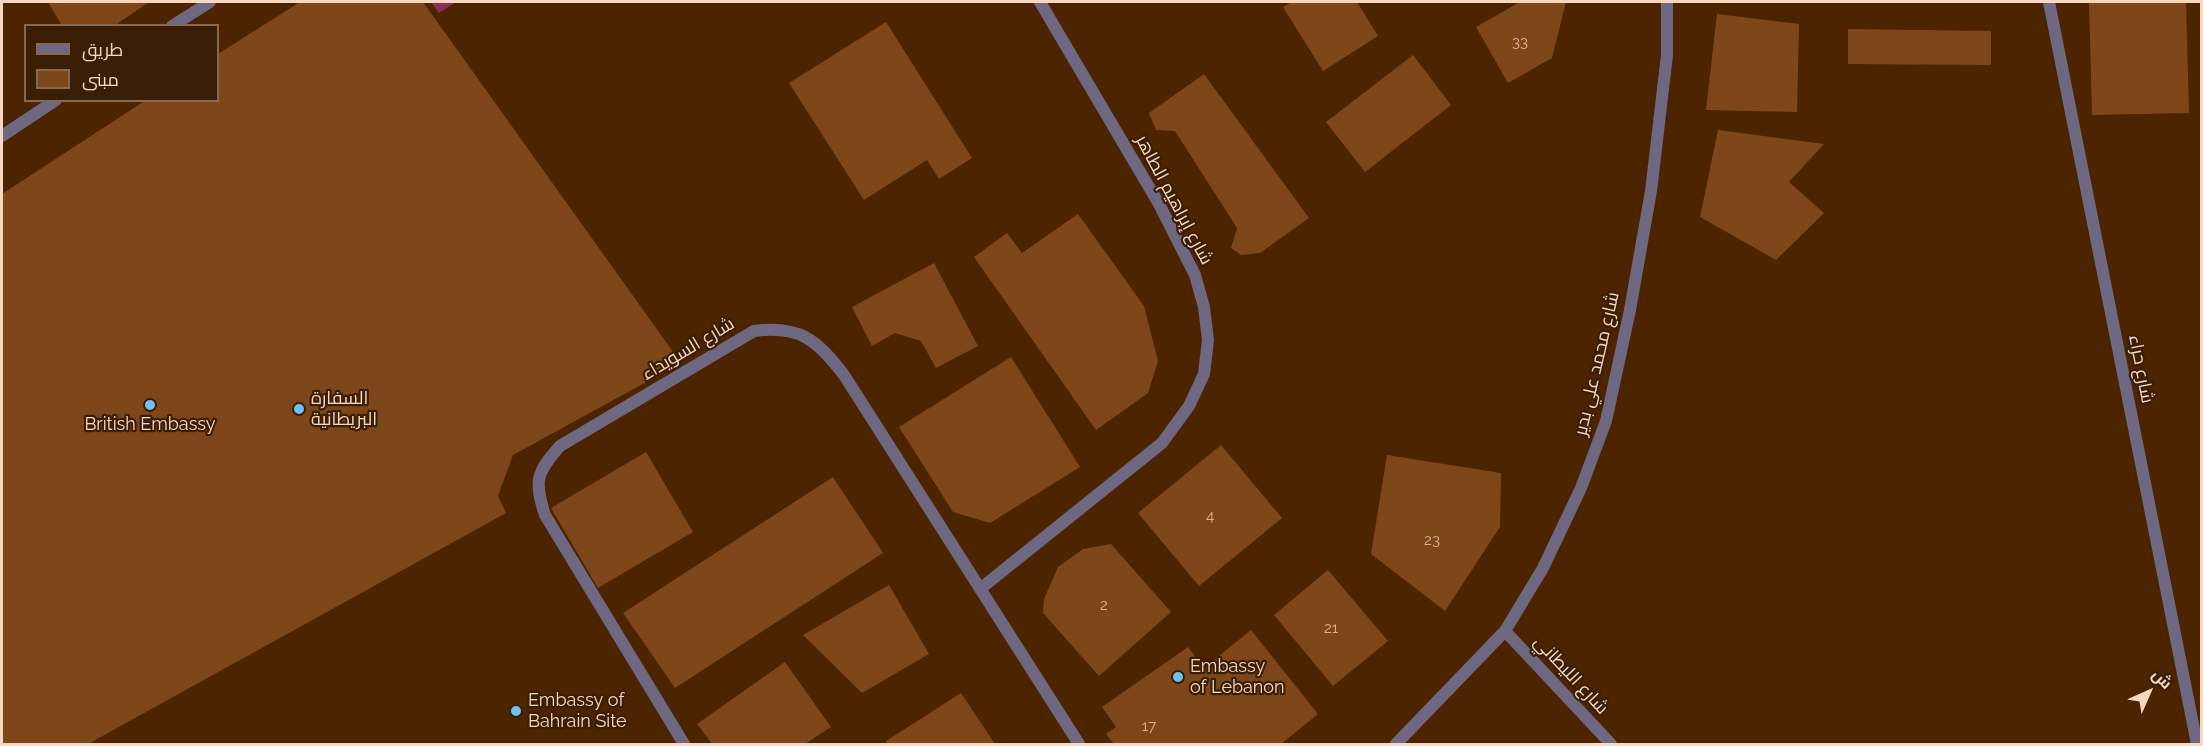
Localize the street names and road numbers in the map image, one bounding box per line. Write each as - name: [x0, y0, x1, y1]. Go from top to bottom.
- street label: شارع إبراهيم الطاهر: [1131, 131, 1217, 269]
- street label: شارع محمد علي بدير: [1570, 290, 1624, 438]
- street label: شارع السويداء: [638, 313, 738, 385]
- street label: شارع حراء: [2124, 333, 2158, 405]
- street label: شارع الليطاني: [1529, 631, 1613, 719]

